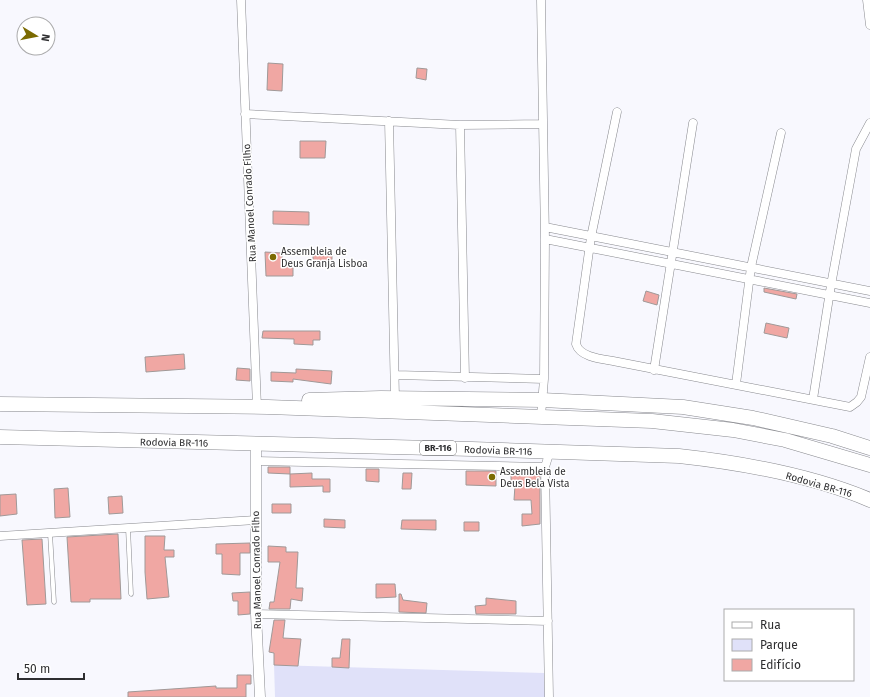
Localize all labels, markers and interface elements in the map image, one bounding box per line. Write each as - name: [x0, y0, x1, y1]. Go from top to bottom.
- north arrow: [16, 16, 56, 56]
- text: N: [38, 33, 52, 42]
- street label: Rua Manoel Conrado Filho: [241, 143, 259, 262]
- place label: Assembleia de Deus Granja Lisboa: [281, 246, 368, 270]
- marker: Assembleia de Deus Granja Lisboa: [268, 252, 278, 262]
- street label: Rodovia BR-116: [140, 436, 208, 450]
- road number: BR-116: [420, 441, 456, 455]
- street label: Rodovia BR-116: [464, 444, 532, 458]
- place label: Assembleia de Deus Bela Vista: [500, 466, 570, 490]
- street label: Rodovia BR-116: [784, 470, 853, 500]
- marker: Assembleia de Deus Bela Vista: [487, 472, 497, 482]
- street label: Rua Manoel Conrado Filho: [250, 511, 264, 629]
- legend: [724, 609, 854, 681]
- text: Rua: [760, 618, 781, 632]
- text: Parque: [760, 638, 798, 652]
- scale bar: [18, 655, 84, 681]
- text: Edifício: [760, 658, 801, 672]
- text: 50 m: [24, 662, 50, 676]

